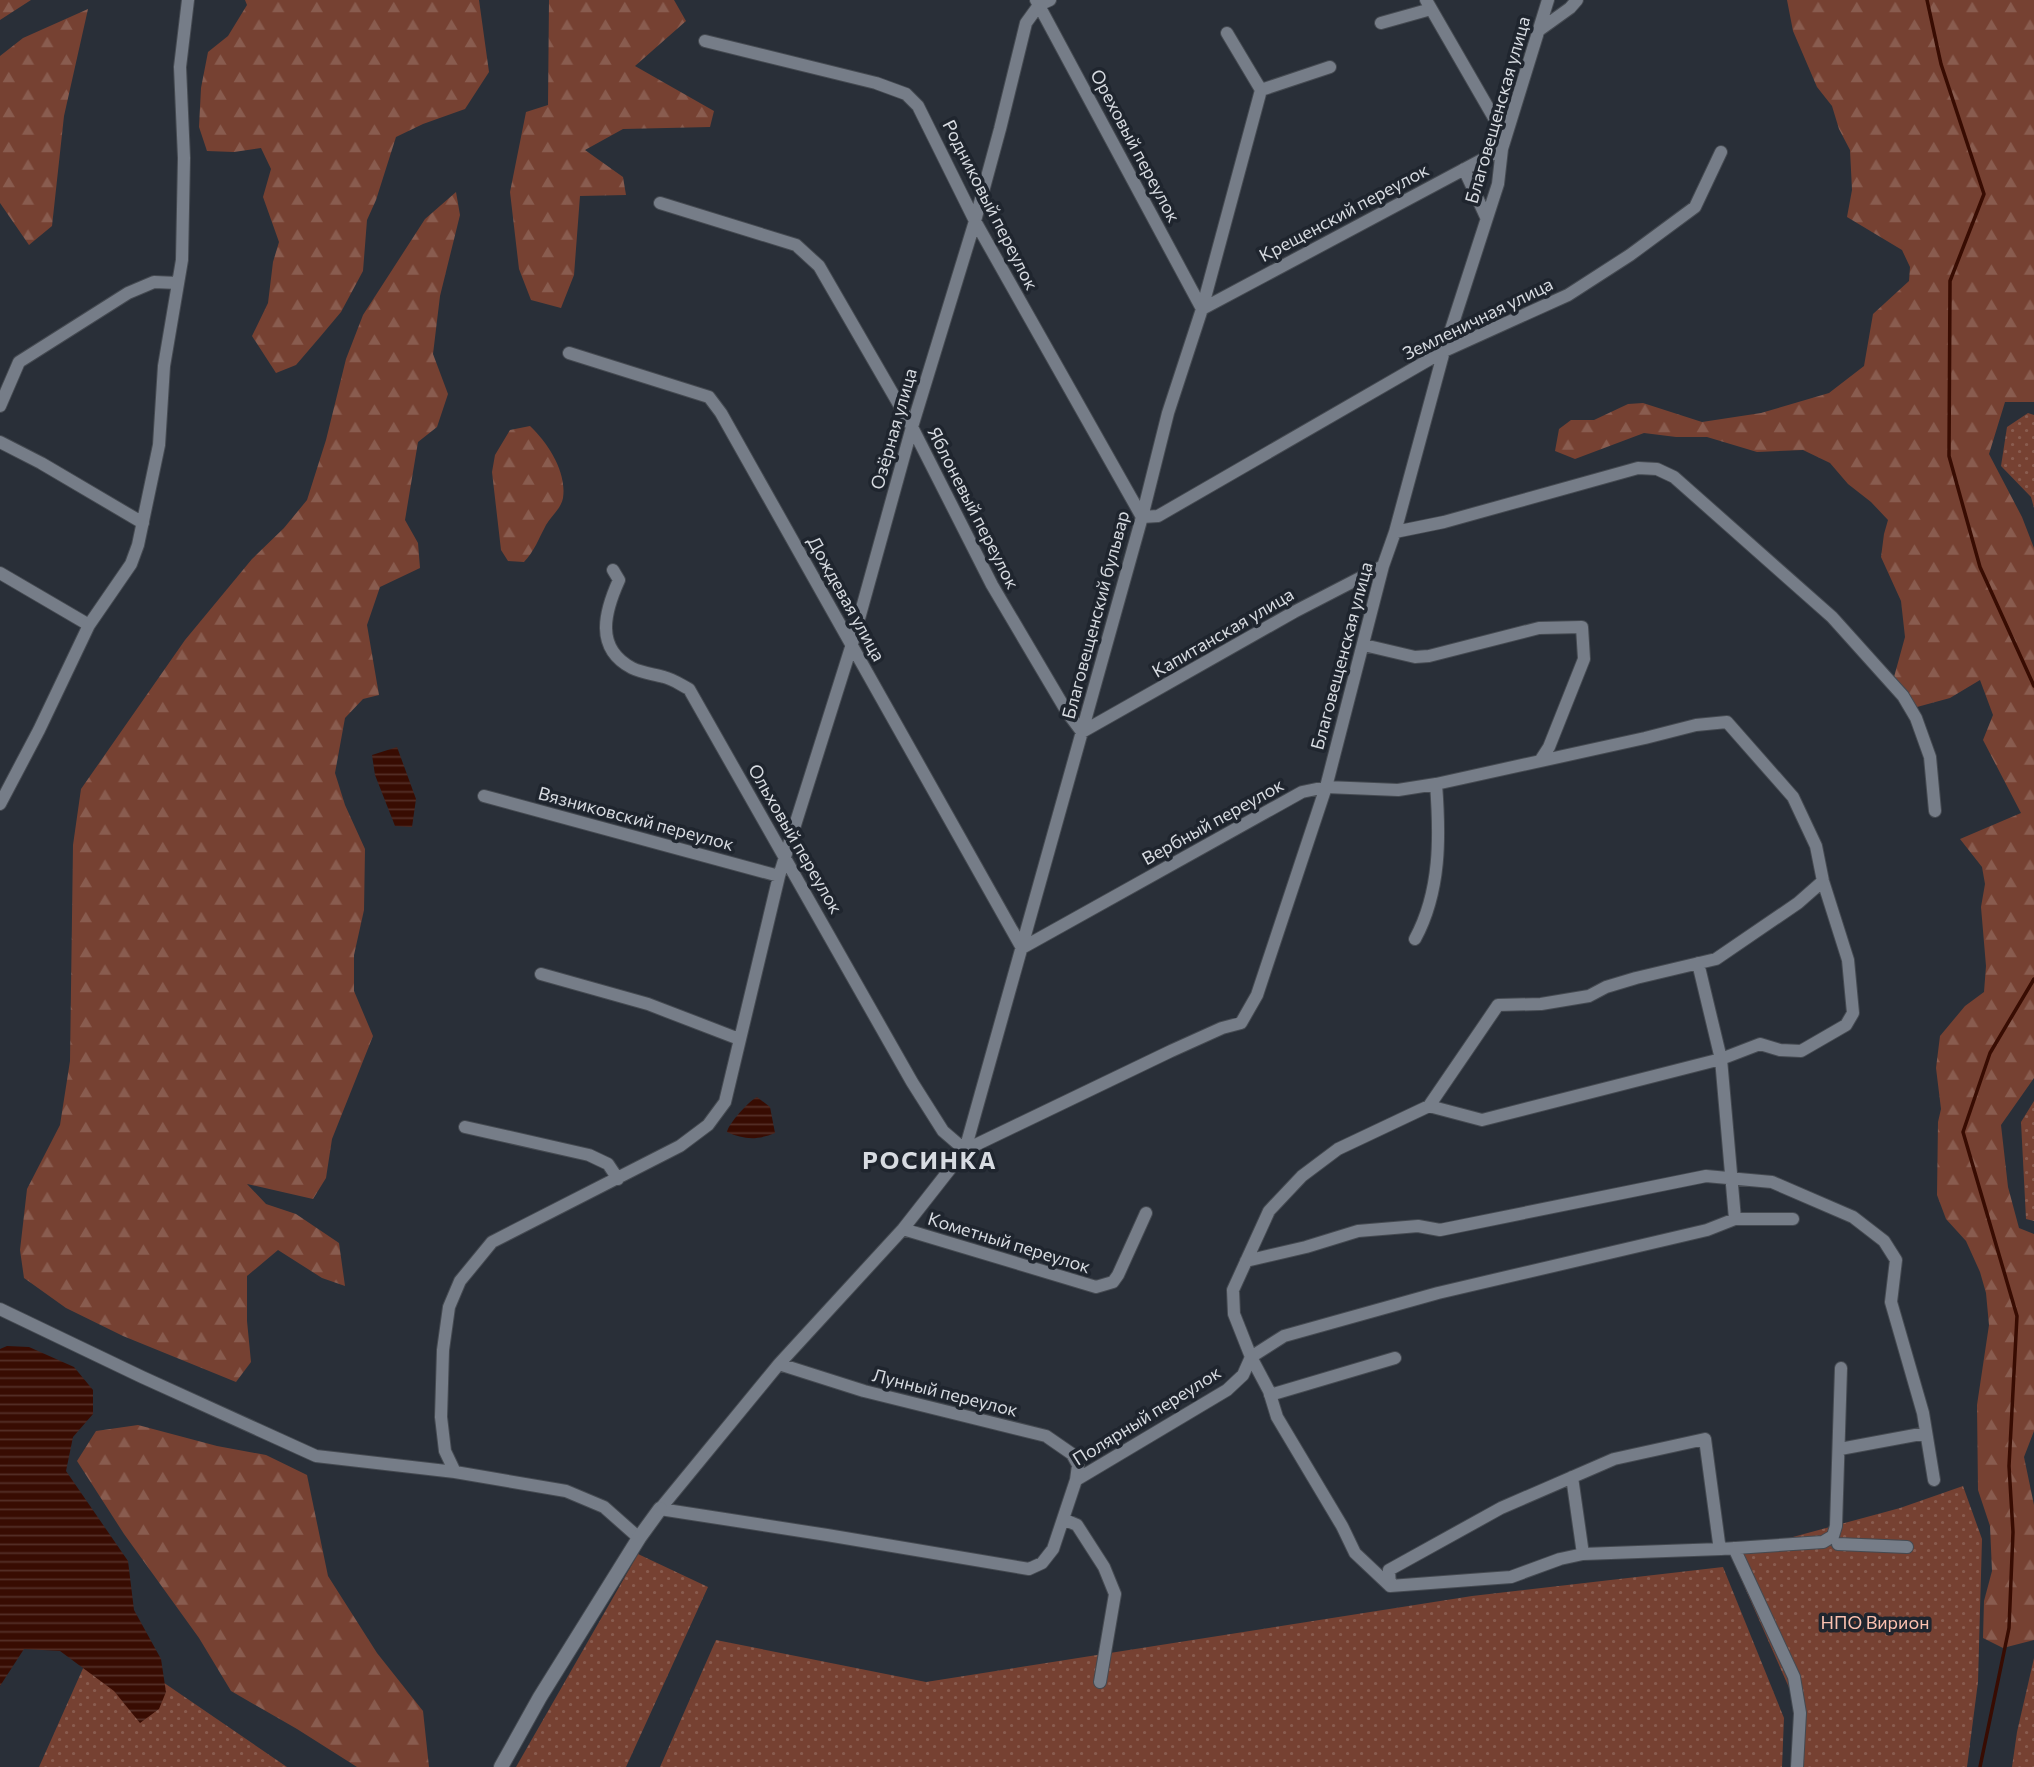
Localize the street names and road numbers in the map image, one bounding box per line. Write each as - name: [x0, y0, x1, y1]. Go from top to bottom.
- street label: Благовещенская улица: [1460, 14, 1534, 206]
- street label: Ореховый переулок: [1086, 65, 1186, 226]
- street label: Родниковый переулок: [938, 116, 1044, 294]
- street label: Крещенский переулок: [1255, 158, 1432, 266]
- street label: Земленичная улица: [1399, 272, 1556, 364]
- street label: Озёрная улица: [865, 366, 921, 492]
- street label: Яблоневый переулок: [923, 423, 1025, 593]
- street label: Благовещенский бульвар: [1057, 508, 1133, 721]
- street label: Дождевая улица: [803, 532, 890, 665]
- street label: Благовещенская улица: [1305, 559, 1377, 752]
- street label: Капитанская улица: [1148, 583, 1297, 682]
- street label: Ольховый переулок: [744, 760, 848, 918]
- street label: Вербный переулок: [1138, 773, 1288, 869]
- street label: Вязниковский переулок: [536, 781, 737, 855]
- street label: Кометный переулок: [925, 1207, 1094, 1277]
- street label: Полярный переулок: [1068, 1360, 1225, 1470]
- street label: Лунный переулок: [870, 1363, 1021, 1421]

